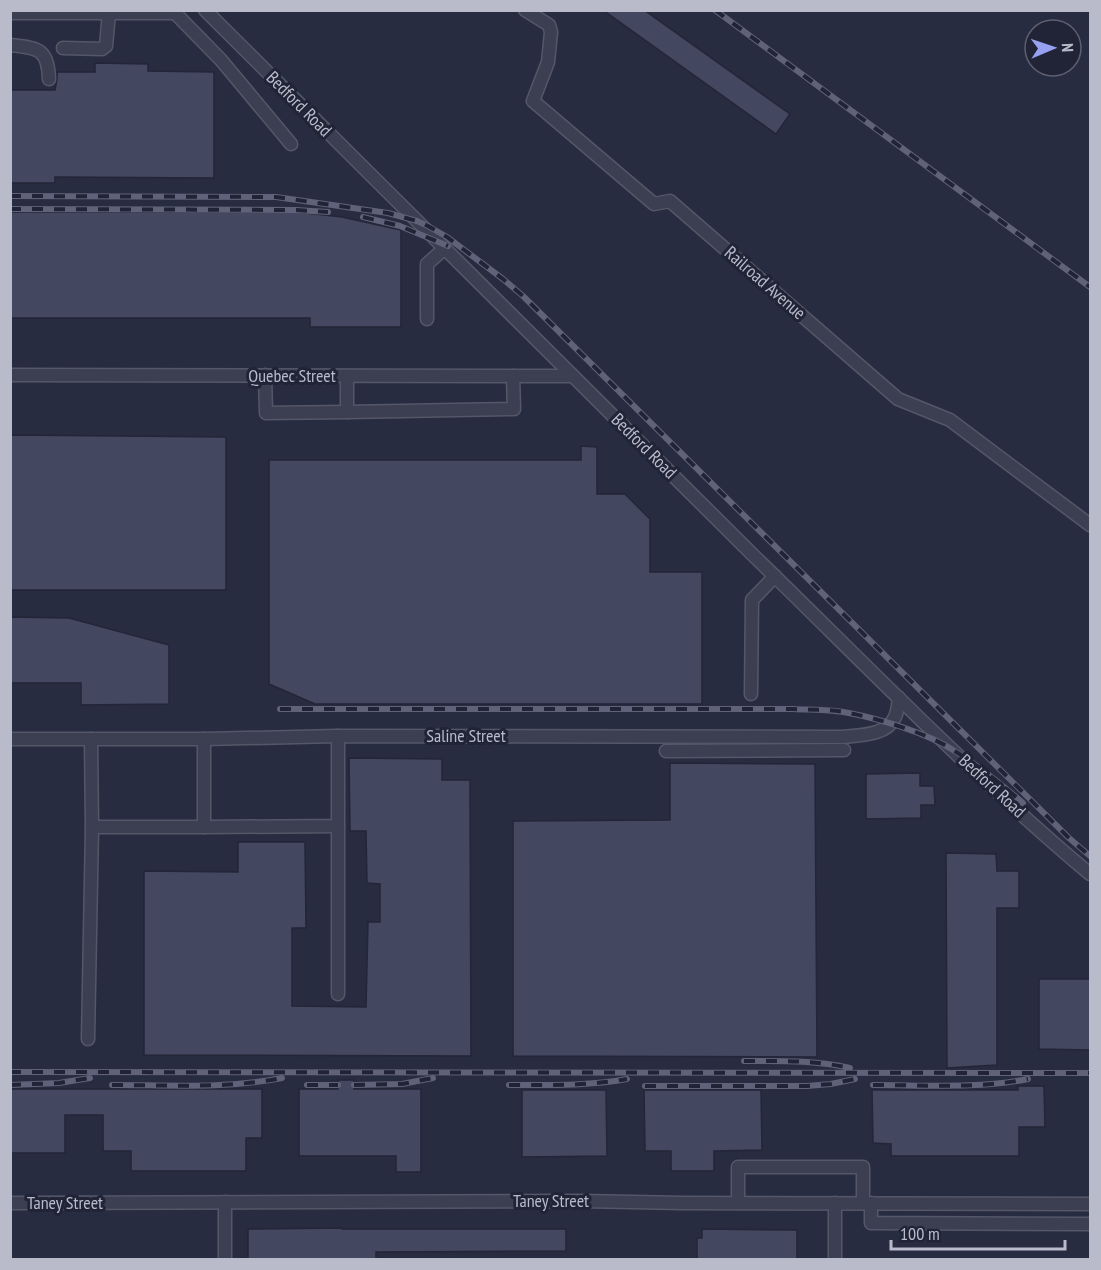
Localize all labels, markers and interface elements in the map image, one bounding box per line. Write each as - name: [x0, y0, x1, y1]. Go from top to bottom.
- north arrow: [1023, 18, 1083, 78]
- text: N: [1058, 43, 1078, 52]
- street label: Bedford Road: [262, 66, 337, 141]
- street label: Railroad Avenue: [720, 241, 811, 324]
- street label: Quebec Street: [248, 364, 336, 387]
- street label: Bedford Road: [607, 408, 682, 483]
- street label: Saline Street: [426, 724, 506, 747]
- street label: Bedford Road: [954, 749, 1031, 822]
- street label: Taney Street: [513, 1189, 589, 1212]
- street label: Taney Street: [27, 1191, 103, 1214]
- scale bar: [891, 1213, 1065, 1251]
- text: 100 m: [900, 1222, 940, 1245]

